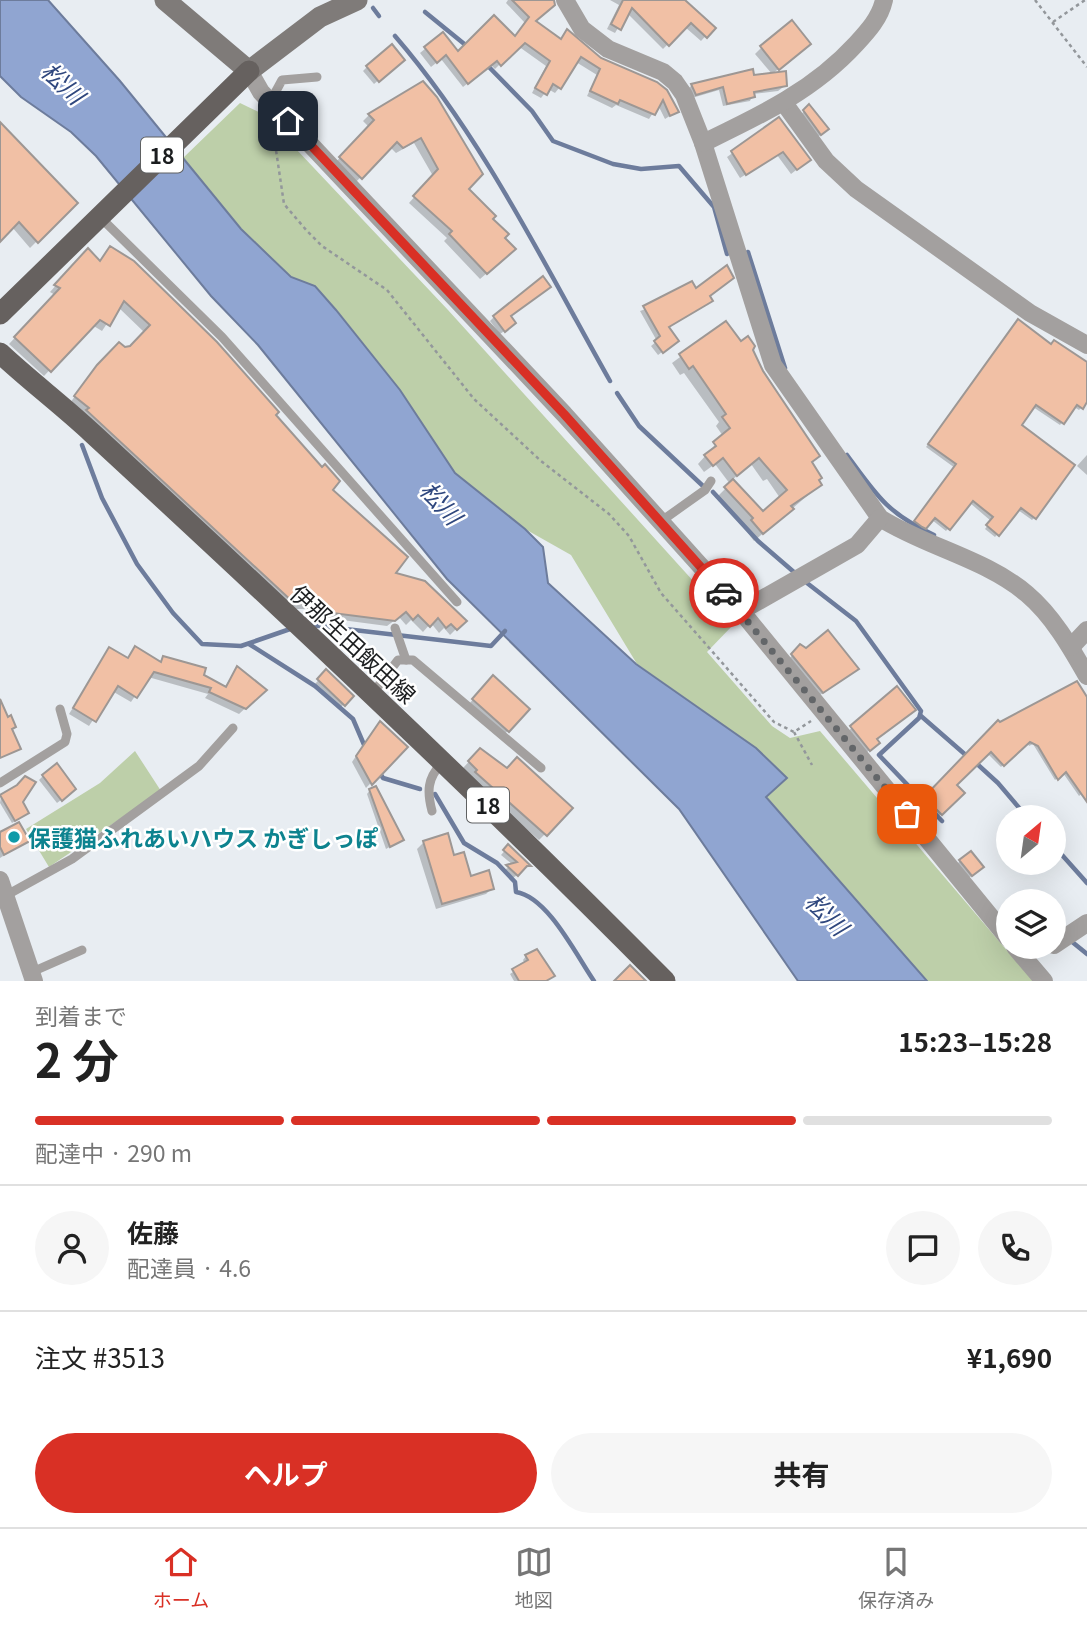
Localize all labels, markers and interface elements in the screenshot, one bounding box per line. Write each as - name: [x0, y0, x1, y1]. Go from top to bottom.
- water label: 松川: [35, 53, 96, 113]
- pin: [258, 91, 318, 151]
- icon: home: [269, 102, 307, 140]
- road number: 18: [141, 138, 183, 172]
- water label: 松川: [413, 472, 473, 534]
- courier: [689, 558, 759, 628]
- icon: car: [705, 574, 743, 612]
- street label: 伊那生田飯田線: [284, 576, 424, 710]
- pin: [877, 784, 937, 844]
- road number: 18: [467, 788, 509, 822]
- icon: bag: [888, 795, 926, 833]
- north arrow: [996, 805, 1066, 875]
- map controls: [996, 805, 1066, 959]
- place label: 保護猫ふれあいハウス かぎしっぽ: [28, 820, 378, 854]
- marker: 保護猫ふれあいハウス かぎしっぽ: [6, 829, 22, 845]
- water label: 松川: [799, 884, 859, 944]
- button: layers: [996, 889, 1066, 959]
- text: 到着まで: [35, 998, 127, 1032]
- text: 15:23–15:28: [898, 1022, 1052, 1059]
- text: 2 分: [35, 1025, 119, 1091]
- text: 配達中 · 290 m: [35, 1135, 192, 1169]
- button: person: [35, 1211, 109, 1285]
- button: chat: [886, 1211, 960, 1285]
- button: phone: [978, 1211, 1052, 1285]
- text: 佐藤: [127, 1213, 179, 1250]
- text: 配達員 · 4.6: [127, 1250, 251, 1284]
- text: 注文 #3513: [35, 1338, 165, 1375]
- text: ¥1,690: [967, 1338, 1052, 1375]
- button: ヘルプ: [35, 1433, 537, 1513]
- button: 共有: [551, 1433, 1052, 1513]
- tab: ホーム: [153, 1543, 209, 1612]
- tab: 地図: [515, 1543, 553, 1612]
- tab: 保存済み: [858, 1543, 934, 1612]

